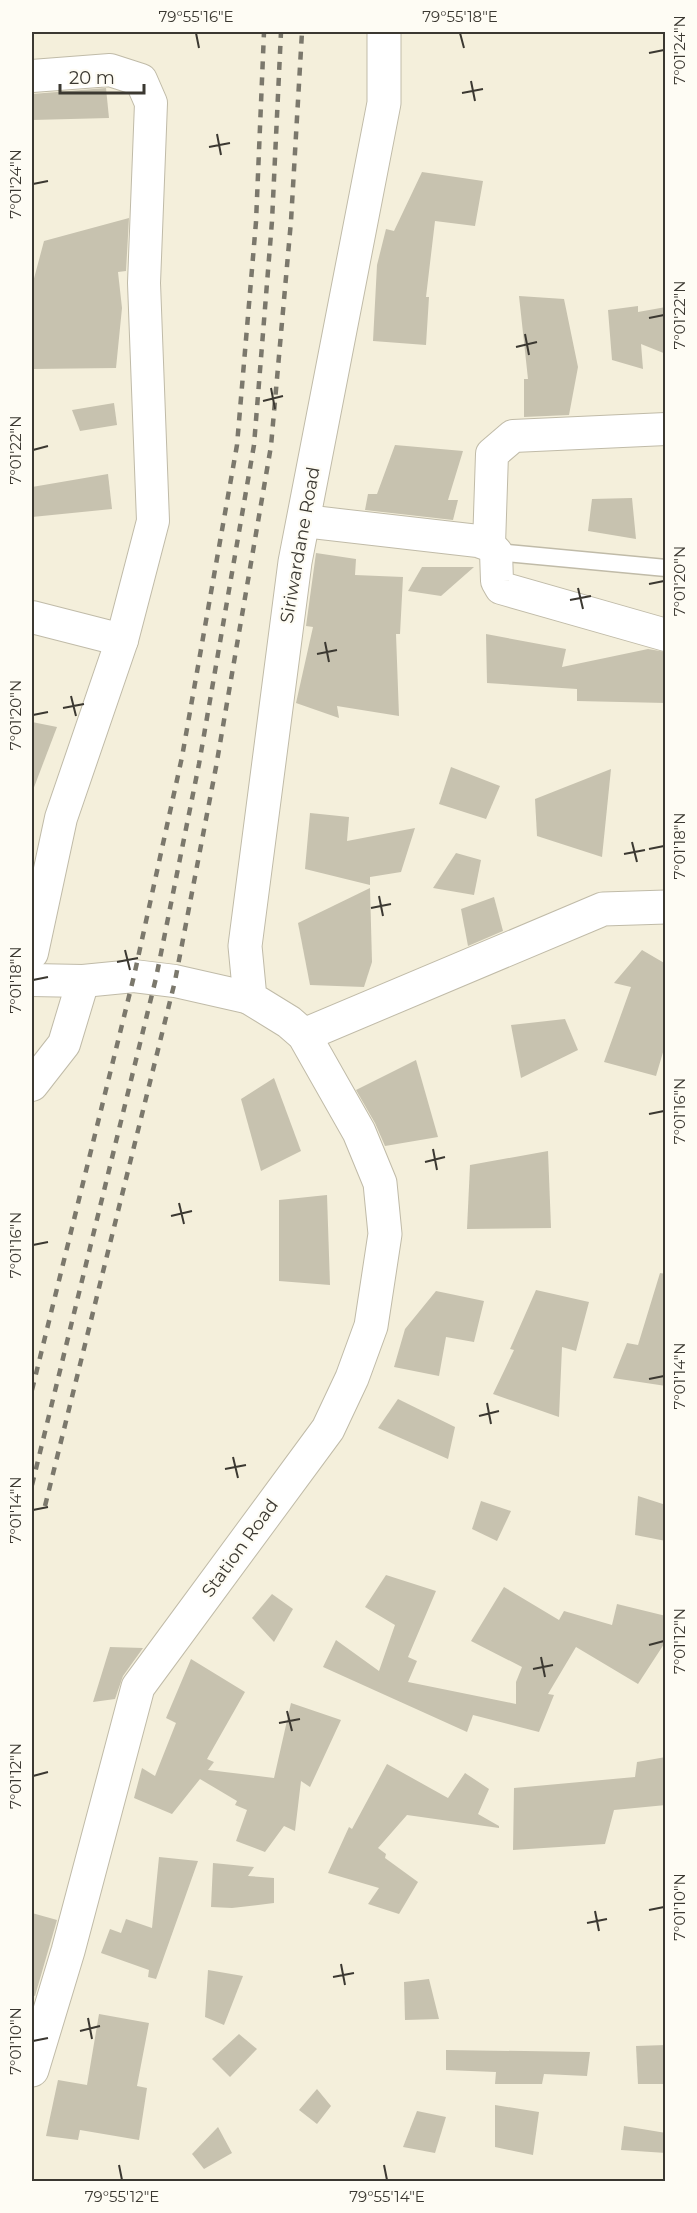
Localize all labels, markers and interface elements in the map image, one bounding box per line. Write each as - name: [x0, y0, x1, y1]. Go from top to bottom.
- text: 79°55'16"E: [158, 7, 234, 26]
- text: 79°55'18"E: [422, 7, 498, 26]
- text: 7°01'24"N: [670, 15, 689, 85]
- scale bar: [60, 57, 144, 95]
- text: 20 m: [69, 67, 115, 89]
- text: 7°01'24"N: [6, 149, 25, 219]
- text: 7°01'22"N: [670, 281, 689, 349]
- text: 7°01'22"N: [6, 416, 25, 484]
- street label: Siriwardane Road: [275, 465, 325, 625]
- text: 7°01'20"N: [670, 546, 689, 616]
- text: 7°01'20"N: [6, 680, 25, 750]
- text: 7°01'18"N: [670, 812, 689, 880]
- text: 7°01'18"N: [6, 946, 25, 1014]
- text: 7°01'16"N: [670, 1078, 689, 1144]
- text: 7°01'16"N: [6, 1212, 25, 1278]
- text: 7°01'14"N: [670, 1343, 689, 1409]
- text: 7°01'14"N: [6, 1477, 25, 1543]
- street label: Station Road: [197, 1495, 283, 1601]
- text: 7°01'12"N: [670, 1608, 689, 1674]
- text: 7°01'12"N: [6, 1743, 25, 1809]
- text: 7°01'10"N: [670, 1873, 689, 1941]
- text: 7°01'10"N: [6, 2007, 25, 2075]
- text: 79°55'12"E: [85, 2187, 159, 2206]
- text: 79°55'14"E: [349, 2187, 425, 2206]

